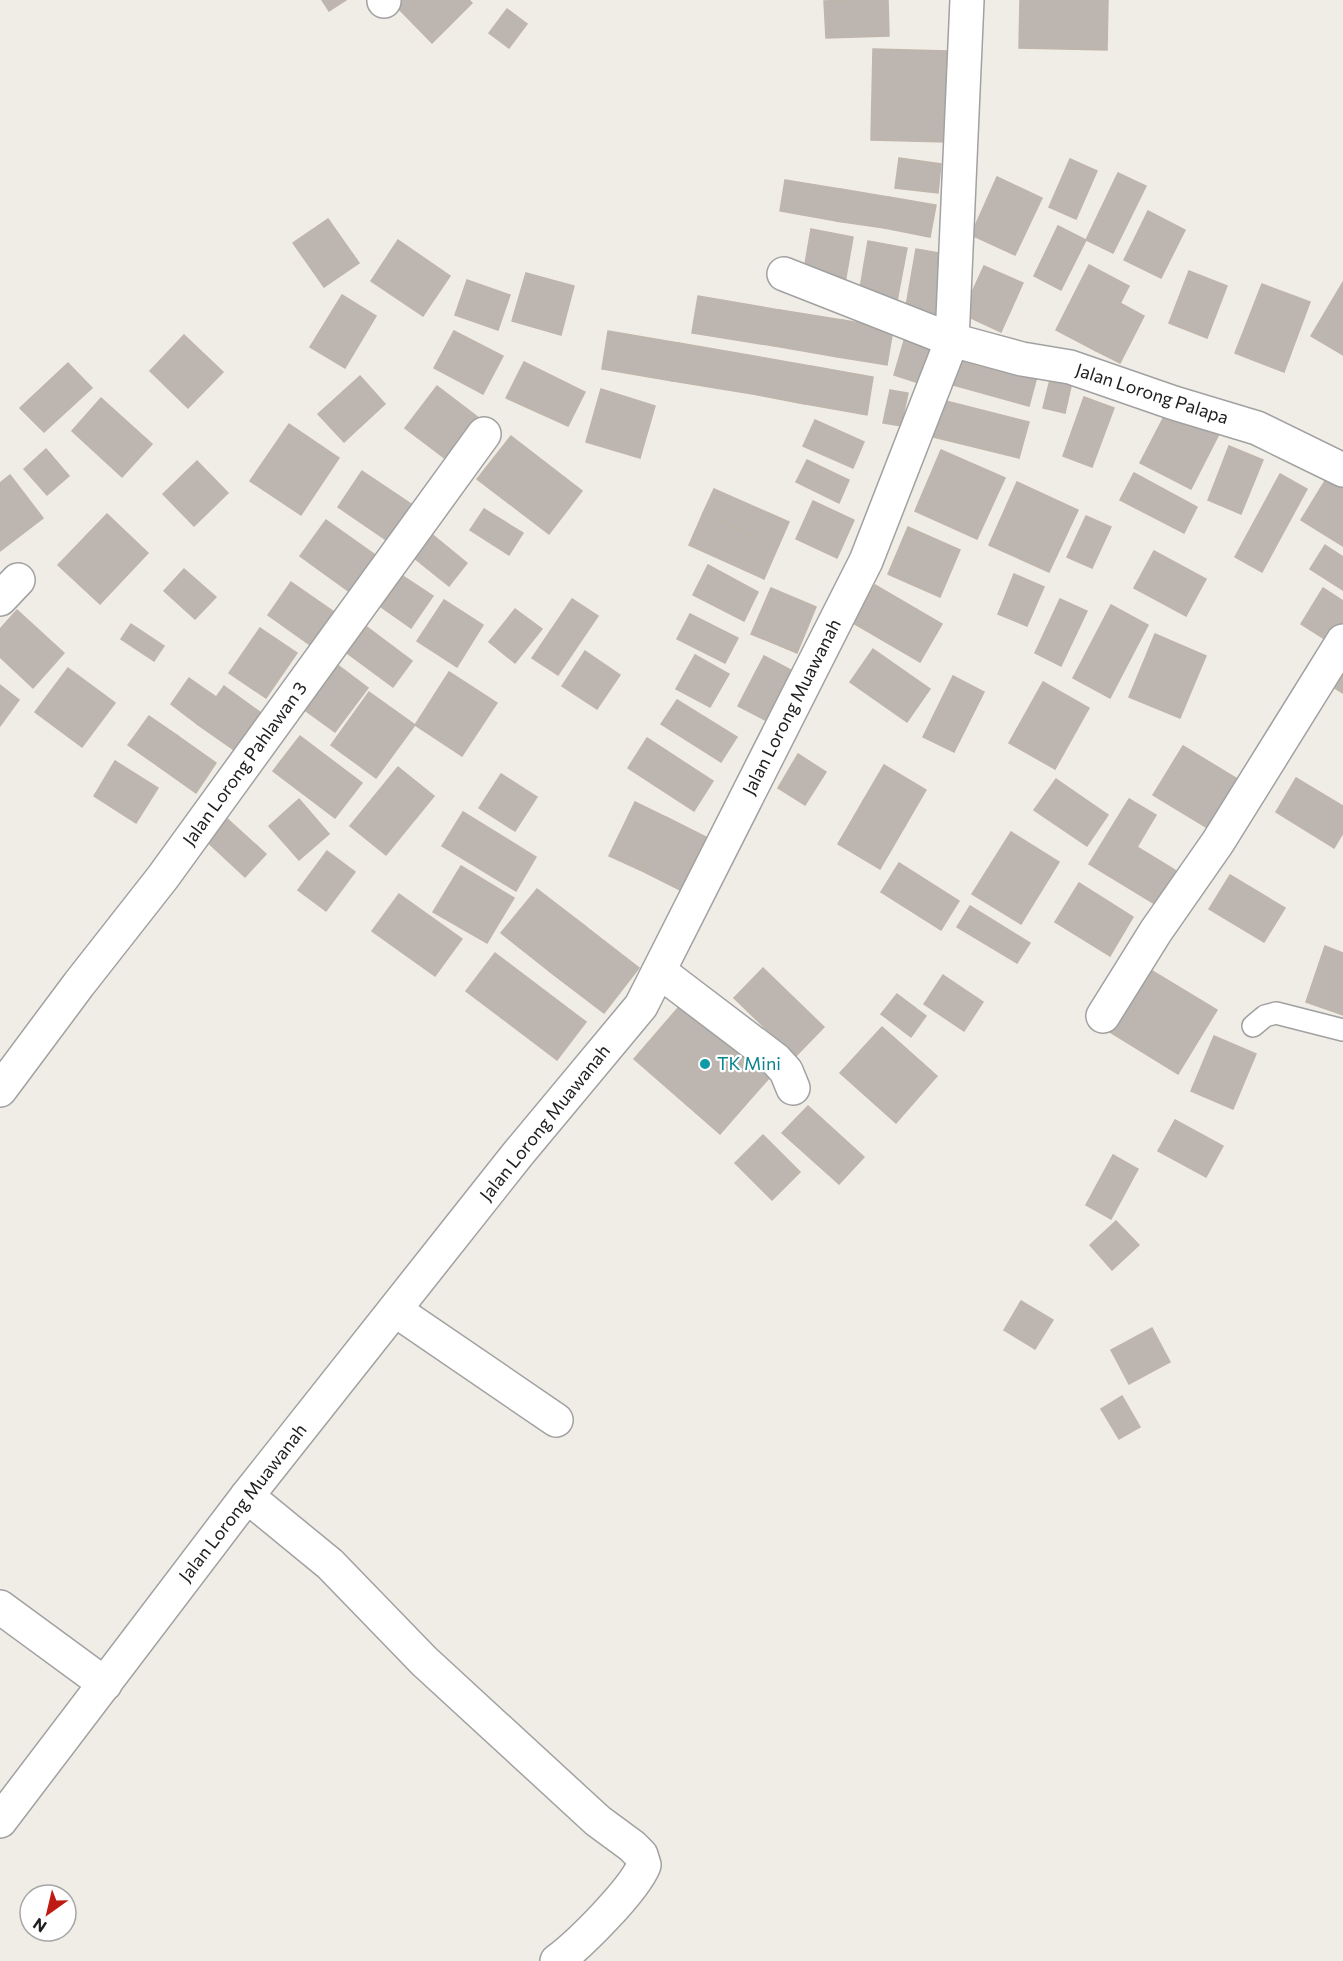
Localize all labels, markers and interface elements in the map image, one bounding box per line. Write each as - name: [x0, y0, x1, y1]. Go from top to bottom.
- street label: Jalan Lorong Palapa: [1073, 358, 1231, 428]
- street label: Jalan Lorong Muawanah: [737, 615, 845, 798]
- street label: Jalan Lorong Pahlawan 3: [177, 677, 311, 850]
- street label: Jalan Lorong Muawanah: [474, 1040, 614, 1205]
- place label: TK Mini: [717, 1052, 781, 1074]
- marker: TK Mini: [698, 1057, 712, 1071]
- street label: Jalan Lorong Muawanah: [174, 1419, 311, 1586]
- north arrow: [18, 1883, 78, 1943]
- text: N: [29, 1915, 50, 1937]

